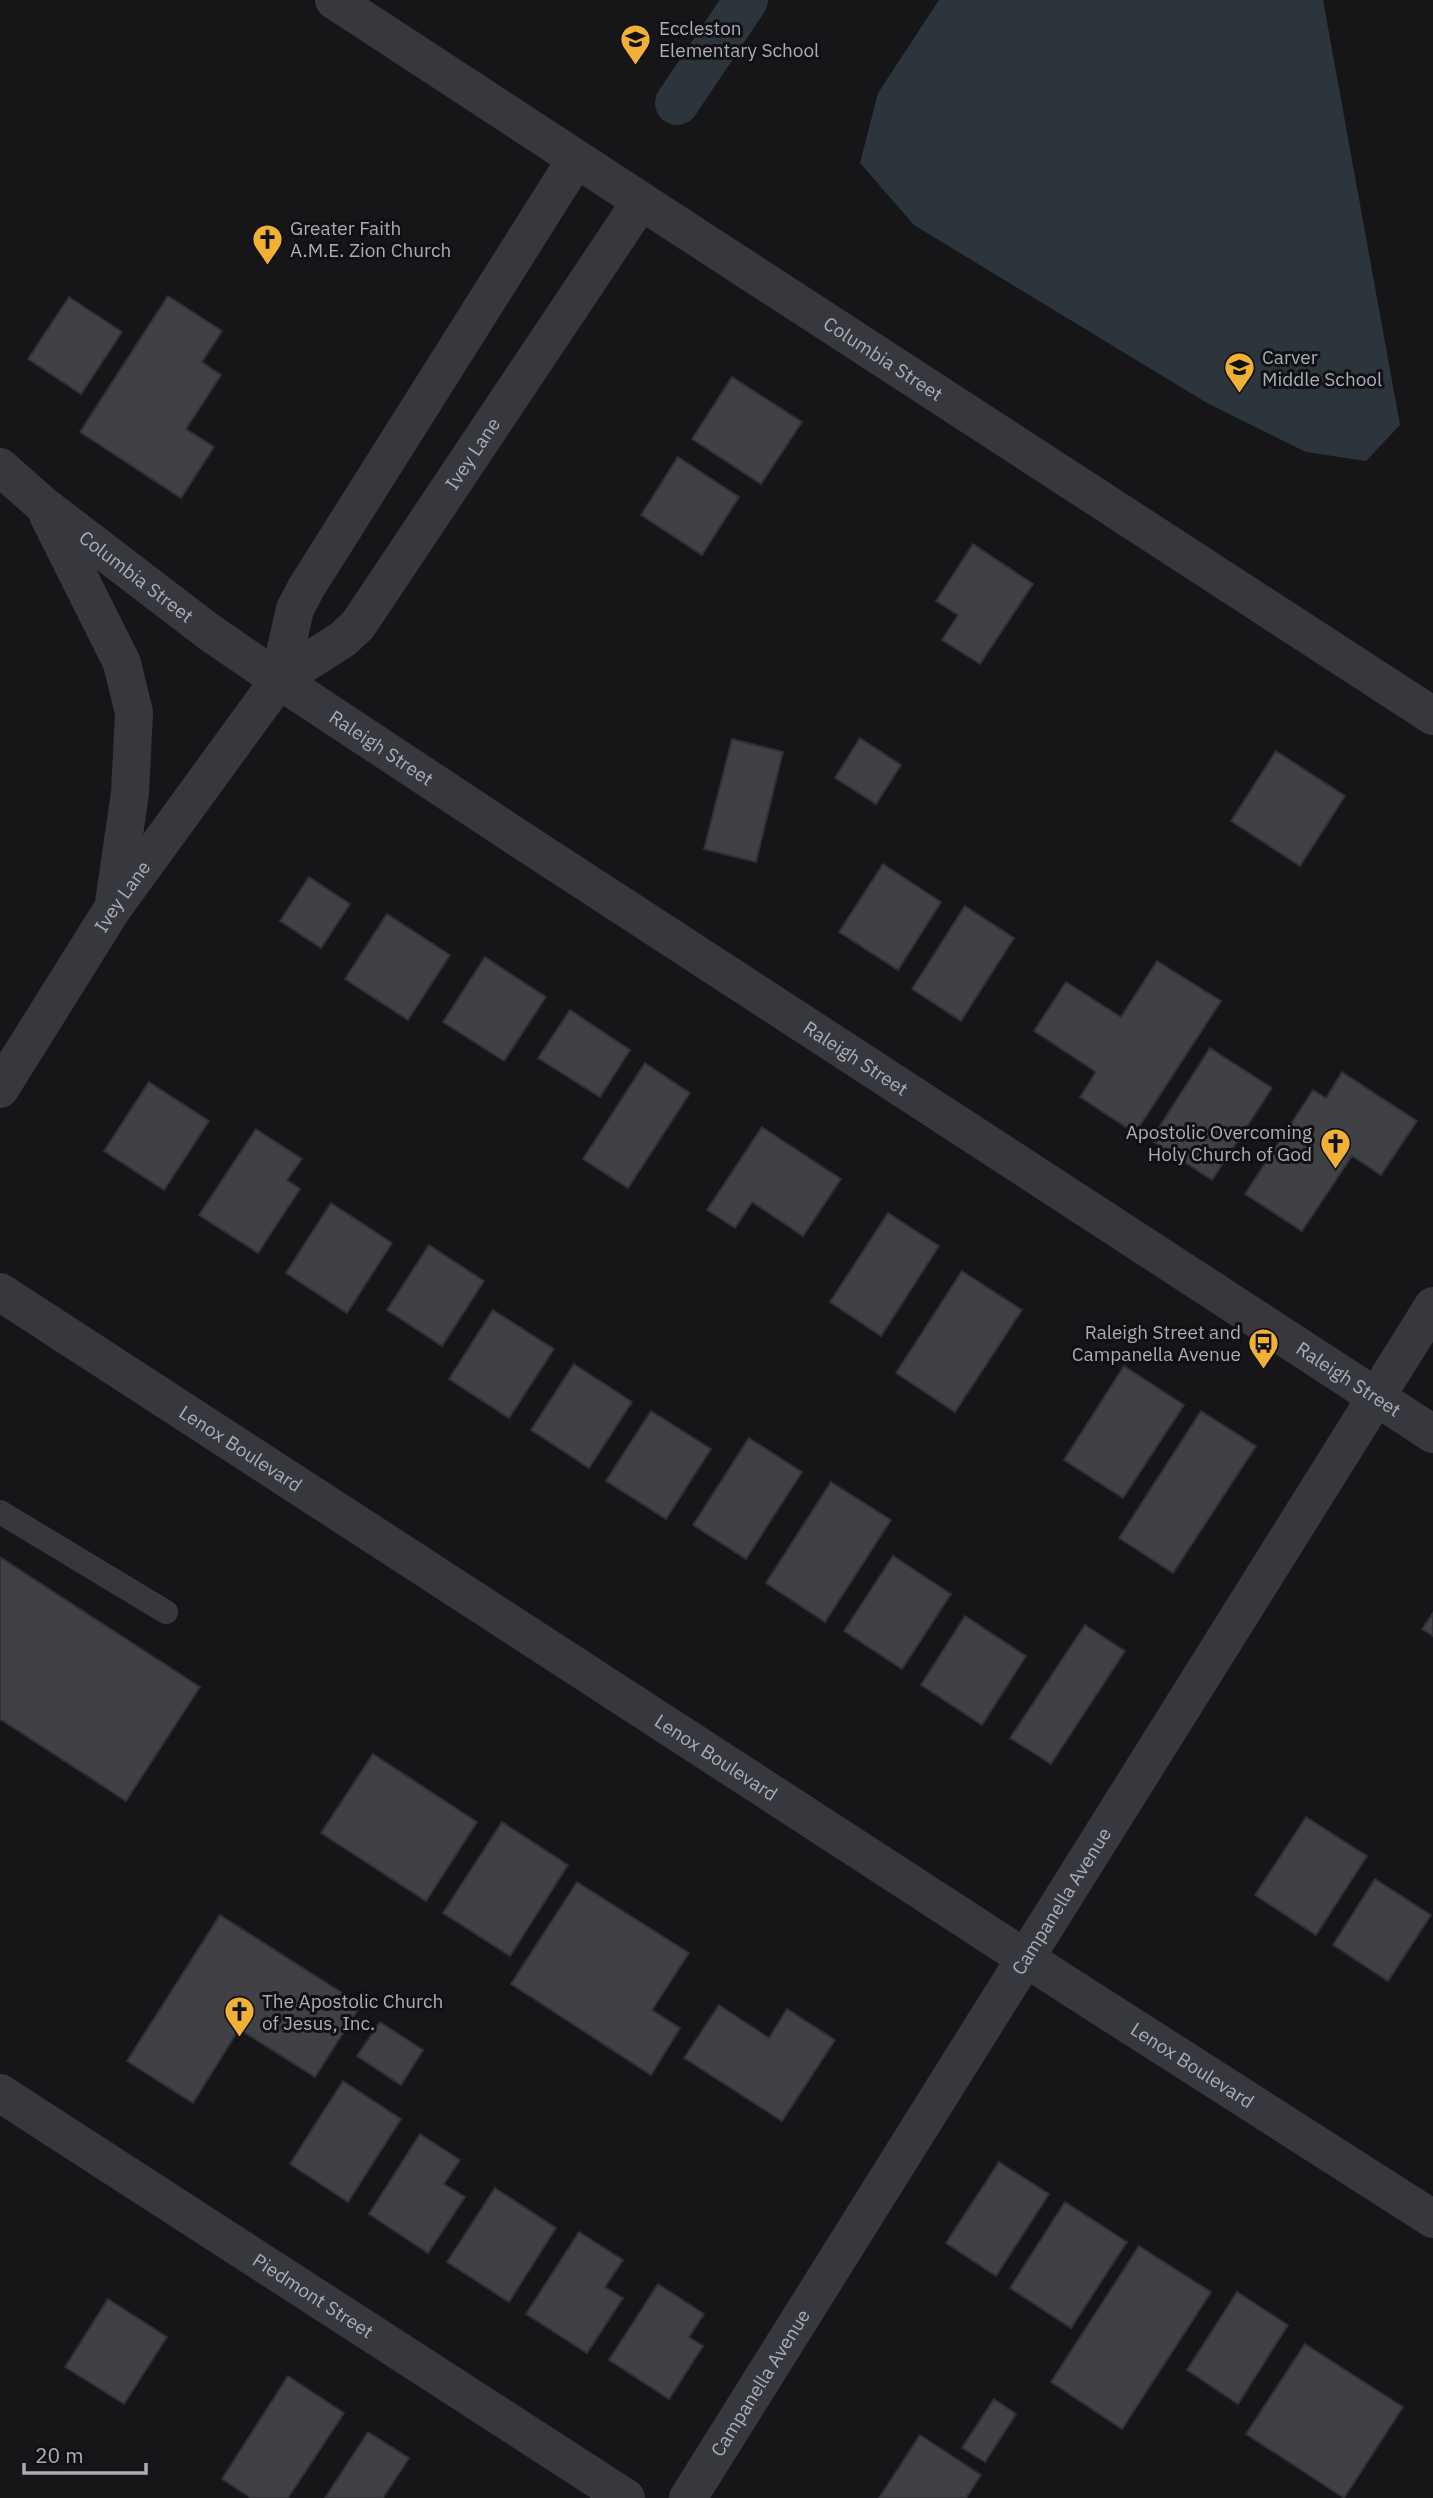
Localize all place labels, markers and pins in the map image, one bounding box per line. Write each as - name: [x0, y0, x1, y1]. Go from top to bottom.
- place label: Eccleston Elementary School: [659, 16, 819, 62]
- school or university icon: Eccleston Elementary School: [619, 22, 653, 66]
- place label: Greater Faith A.M.E. Zion Church: [290, 216, 451, 262]
- church icon: Greater Faith A.M.E. Zion Church: [250, 222, 284, 266]
- place label: Carver Middle School: [1262, 345, 1382, 391]
- school or university icon: Carver Middle School: [1222, 351, 1256, 395]
- place label: Apostolic Overcoming Holy Church of God: [1126, 1120, 1312, 1166]
- church icon: Apostolic Overcoming Holy Church of God: [1318, 1126, 1352, 1170]
- place label: Raleigh Street and Campanella Avenue: [1072, 1320, 1241, 1366]
- bus stop icon: Raleigh Street and Campanella Avenue: [1247, 1326, 1281, 1370]
- place label: The Apostolic Church of Jesus, Inc.: [262, 1989, 443, 2035]
- church icon: The Apostolic Church of Jesus, Inc.: [222, 1995, 256, 2039]

